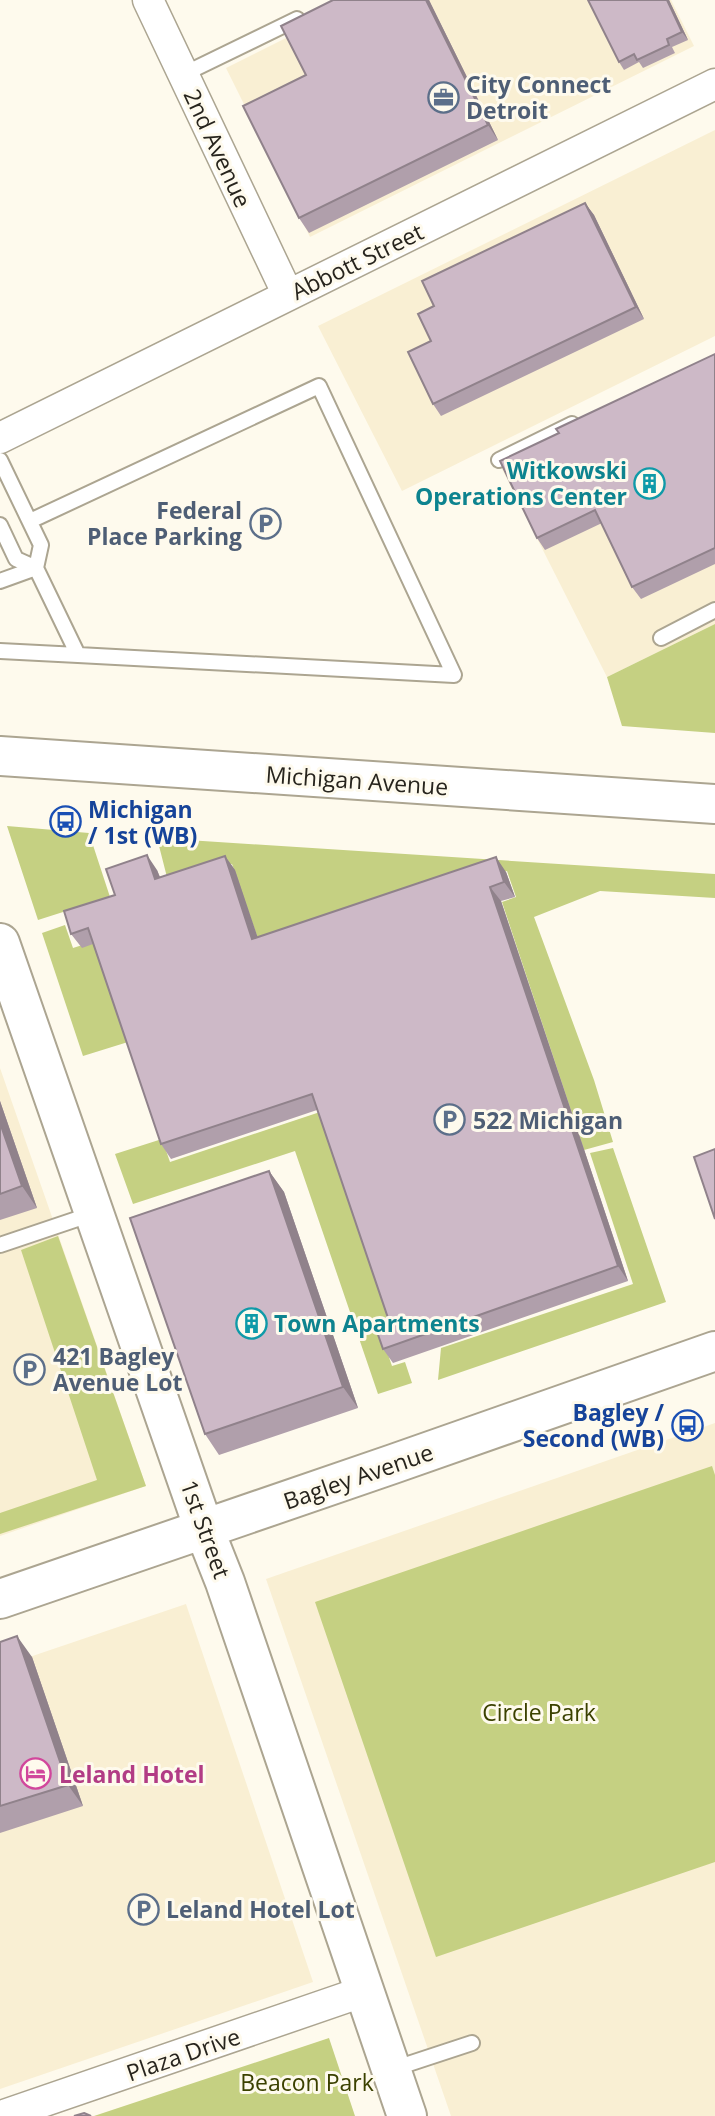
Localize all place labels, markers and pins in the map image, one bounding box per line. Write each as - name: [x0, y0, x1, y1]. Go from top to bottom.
- place label: City Connect Detroit: [466, 68, 611, 126]
- office icon: City Connect Detroit: [426, 80, 460, 114]
- place label: Witkowski Operations Center: [415, 454, 627, 512]
- building icon: Witkowski Operations Center: [633, 466, 667, 500]
- place label: Federal Place Parking: [87, 494, 242, 552]
- parking icon: Federal Place Parking: [248, 506, 282, 540]
- place label: Michigan / 1st (WB): [88, 793, 197, 851]
- bus stop icon: Michigan / 1st (WB): [48, 805, 82, 839]
- parking icon: 522 Michigan: [433, 1103, 467, 1137]
- place label: 522 Michigan: [473, 1104, 623, 1136]
- building icon: Town Apartments: [234, 1306, 268, 1340]
- place label: Town Apartments: [274, 1307, 480, 1339]
- place label: 421 Bagley Avenue Lot: [53, 1340, 183, 1398]
- parking icon: 421 Bagley Avenue Lot: [13, 1352, 47, 1386]
- place label: Bagley / Second (WB): [523, 1396, 664, 1454]
- bus stop icon: Bagley / Second (WB): [670, 1408, 704, 1442]
- hotel icon: Leland Hotel: [19, 1757, 53, 1791]
- place label: Leland Hotel: [59, 1758, 205, 1790]
- parking icon: Leland Hotel Lot: [126, 1892, 160, 1926]
- place label: Leland Hotel Lot: [166, 1893, 355, 1925]

